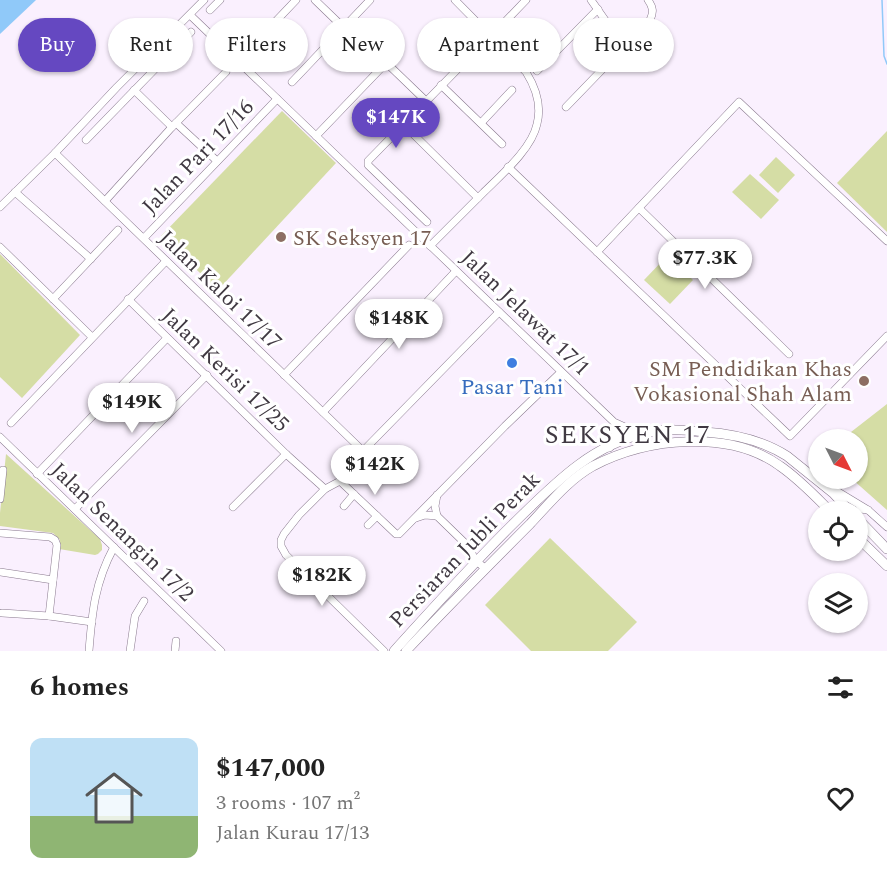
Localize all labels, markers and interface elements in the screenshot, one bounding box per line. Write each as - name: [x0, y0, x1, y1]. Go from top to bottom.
- chip: Buy: [18, 18, 96, 72]
- chip: Rent: [108, 18, 193, 72]
- chip: Filters: [205, 18, 308, 72]
- chip: New: [320, 18, 405, 72]
- chip: Apartment: [417, 18, 561, 72]
- chip: House: [573, 18, 674, 72]
- street label: Jalan Pari 17/16: [134, 92, 262, 222]
- pin: $147K: [354, 98, 438, 149]
- text: $147K: [366, 102, 426, 132]
- place label: SK Seksyen 17: [293, 222, 432, 255]
- street label: Jalan Kaloi 17/17: [151, 223, 289, 358]
- marker: SK Seksyen 17: [274, 230, 288, 244]
- pin: $77.3K: [656, 239, 754, 290]
- street label: Jalan Jelawat 17/1: [453, 242, 597, 384]
- text: $77.3K: [672, 243, 738, 273]
- pin: $148K: [357, 299, 441, 350]
- street label: Jalan Kerisi 17/25: [153, 300, 297, 440]
- text: $148K: [369, 303, 429, 333]
- place label: SM Pendidikan Khas Vokasional Shah Alam: [633, 353, 852, 411]
- marker: Pasar Tani: [505, 356, 519, 370]
- place label: Pasar Tani: [460, 371, 564, 404]
- marker: SM Pendidikan Khas Vokasional Shah Alam: [857, 374, 871, 388]
- pin: $149K: [90, 383, 174, 434]
- text: $149K: [102, 387, 162, 417]
- district label: SEKSYEN 17: [545, 415, 711, 455]
- north arrow: [808, 429, 868, 489]
- map controls: [808, 429, 868, 633]
- pin: $142K: [333, 445, 417, 496]
- text: $142K: [345, 449, 405, 479]
- street label: Jalan Senangin 17/2: [43, 455, 201, 609]
- street label: Persiaran Jubli Perak: [382, 464, 549, 636]
- button: locate: [808, 501, 868, 561]
- pin: $182K: [280, 556, 364, 607]
- text: $182K: [292, 560, 352, 590]
- button: layers: [808, 573, 868, 633]
- text: 6 homes: [30, 667, 129, 707]
- icon: filters: [824, 671, 857, 704]
- text: $147,000: [216, 748, 325, 788]
- icon: home: [78, 762, 150, 834]
- icon: heart: [824, 782, 857, 815]
- text: 3 rooms · 107 m²: [216, 788, 360, 818]
- text: Jalan Kurau 17/13: [216, 818, 369, 848]

